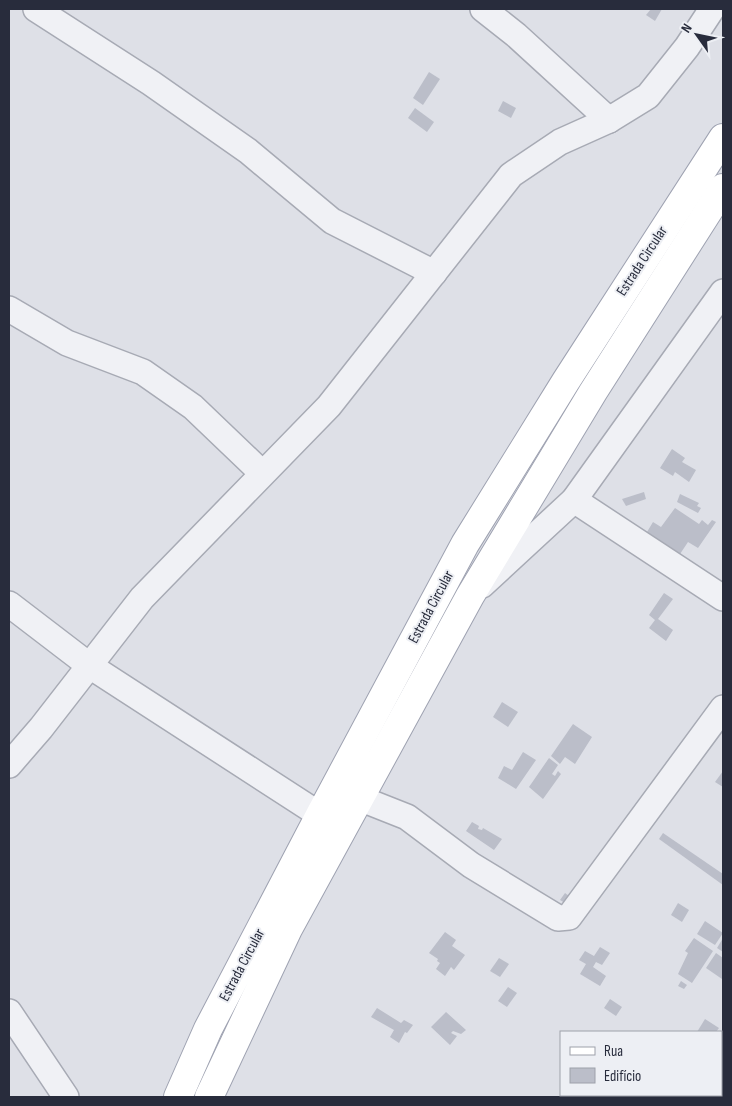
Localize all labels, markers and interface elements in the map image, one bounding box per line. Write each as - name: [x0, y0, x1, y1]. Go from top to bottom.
- north arrow: [672, 10, 722, 60]
- text: N: [677, 20, 696, 36]
- street label: Estrada Circular: [612, 222, 672, 300]
- street label: Estrada Circular: [404, 567, 458, 647]
- street label: Estrada Circular: [215, 925, 269, 1005]
- legend: [560, 1031, 722, 1096]
- text: Rua: [604, 1042, 623, 1061]
- text: Edifício: [604, 1067, 641, 1086]

